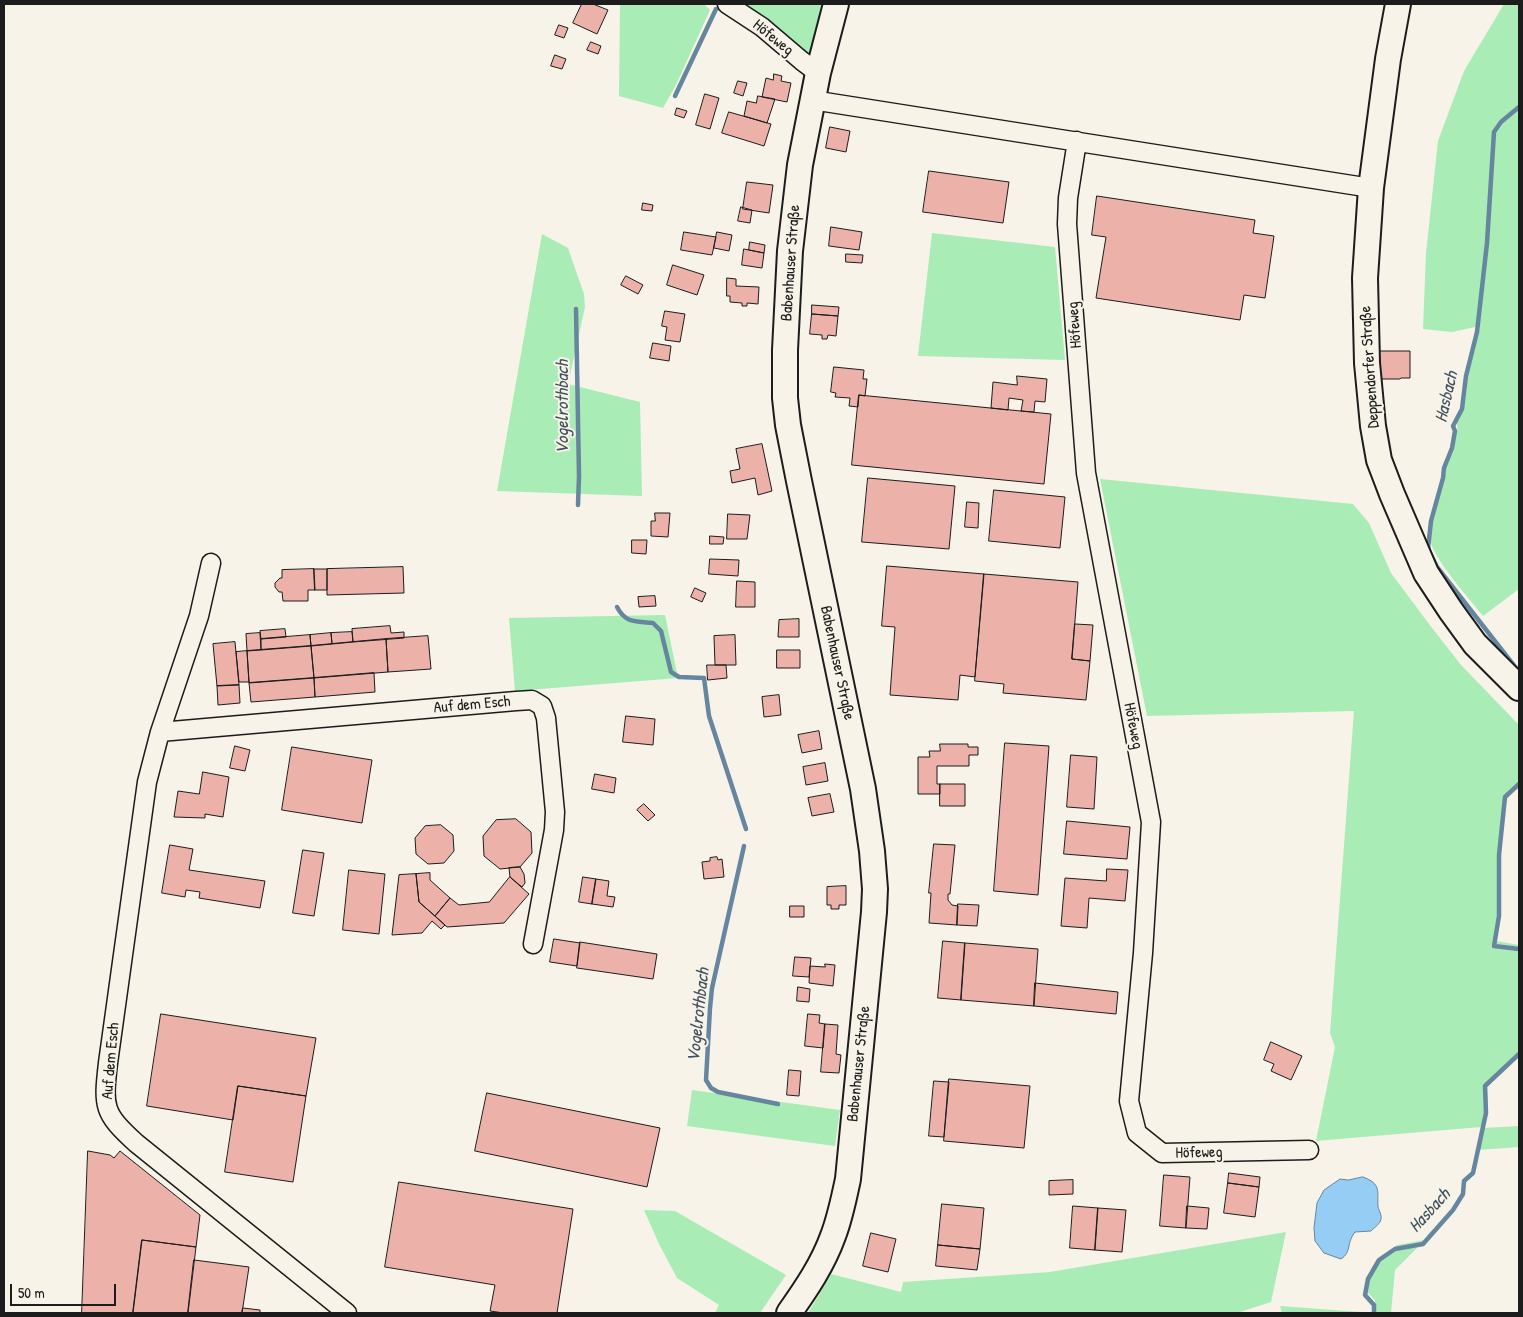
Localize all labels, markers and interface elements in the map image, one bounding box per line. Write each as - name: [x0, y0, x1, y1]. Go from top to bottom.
- street label: Höfeweg: [749, 16, 797, 60]
- street label: Babenhauser Straße: [777, 204, 805, 322]
- street label: Höfeweg: [1064, 301, 1086, 349]
- street label: Deppendorfer Straße: [1356, 305, 1384, 429]
- water label: Vogelrothbach: [552, 360, 574, 454]
- water label: Hasbach: [1431, 370, 1463, 424]
- street label: Babenhauser Straße: [816, 604, 858, 722]
- street label: Auf dem Esch: [433, 692, 511, 718]
- street label: Höfeweg: [1119, 701, 1147, 751]
- water label: Vogelrothbach: [683, 967, 715, 1063]
- street label: Babenhauser Straße: [843, 1005, 875, 1123]
- street label: Auf dem Esch: [98, 1022, 124, 1100]
- street label: Höfeweg: [1175, 1143, 1223, 1163]
- water label: Hasbach: [1405, 1185, 1455, 1237]
- scale bar: [12, 1274, 119, 1306]
- text: 50 m: [18, 1282, 45, 1303]

